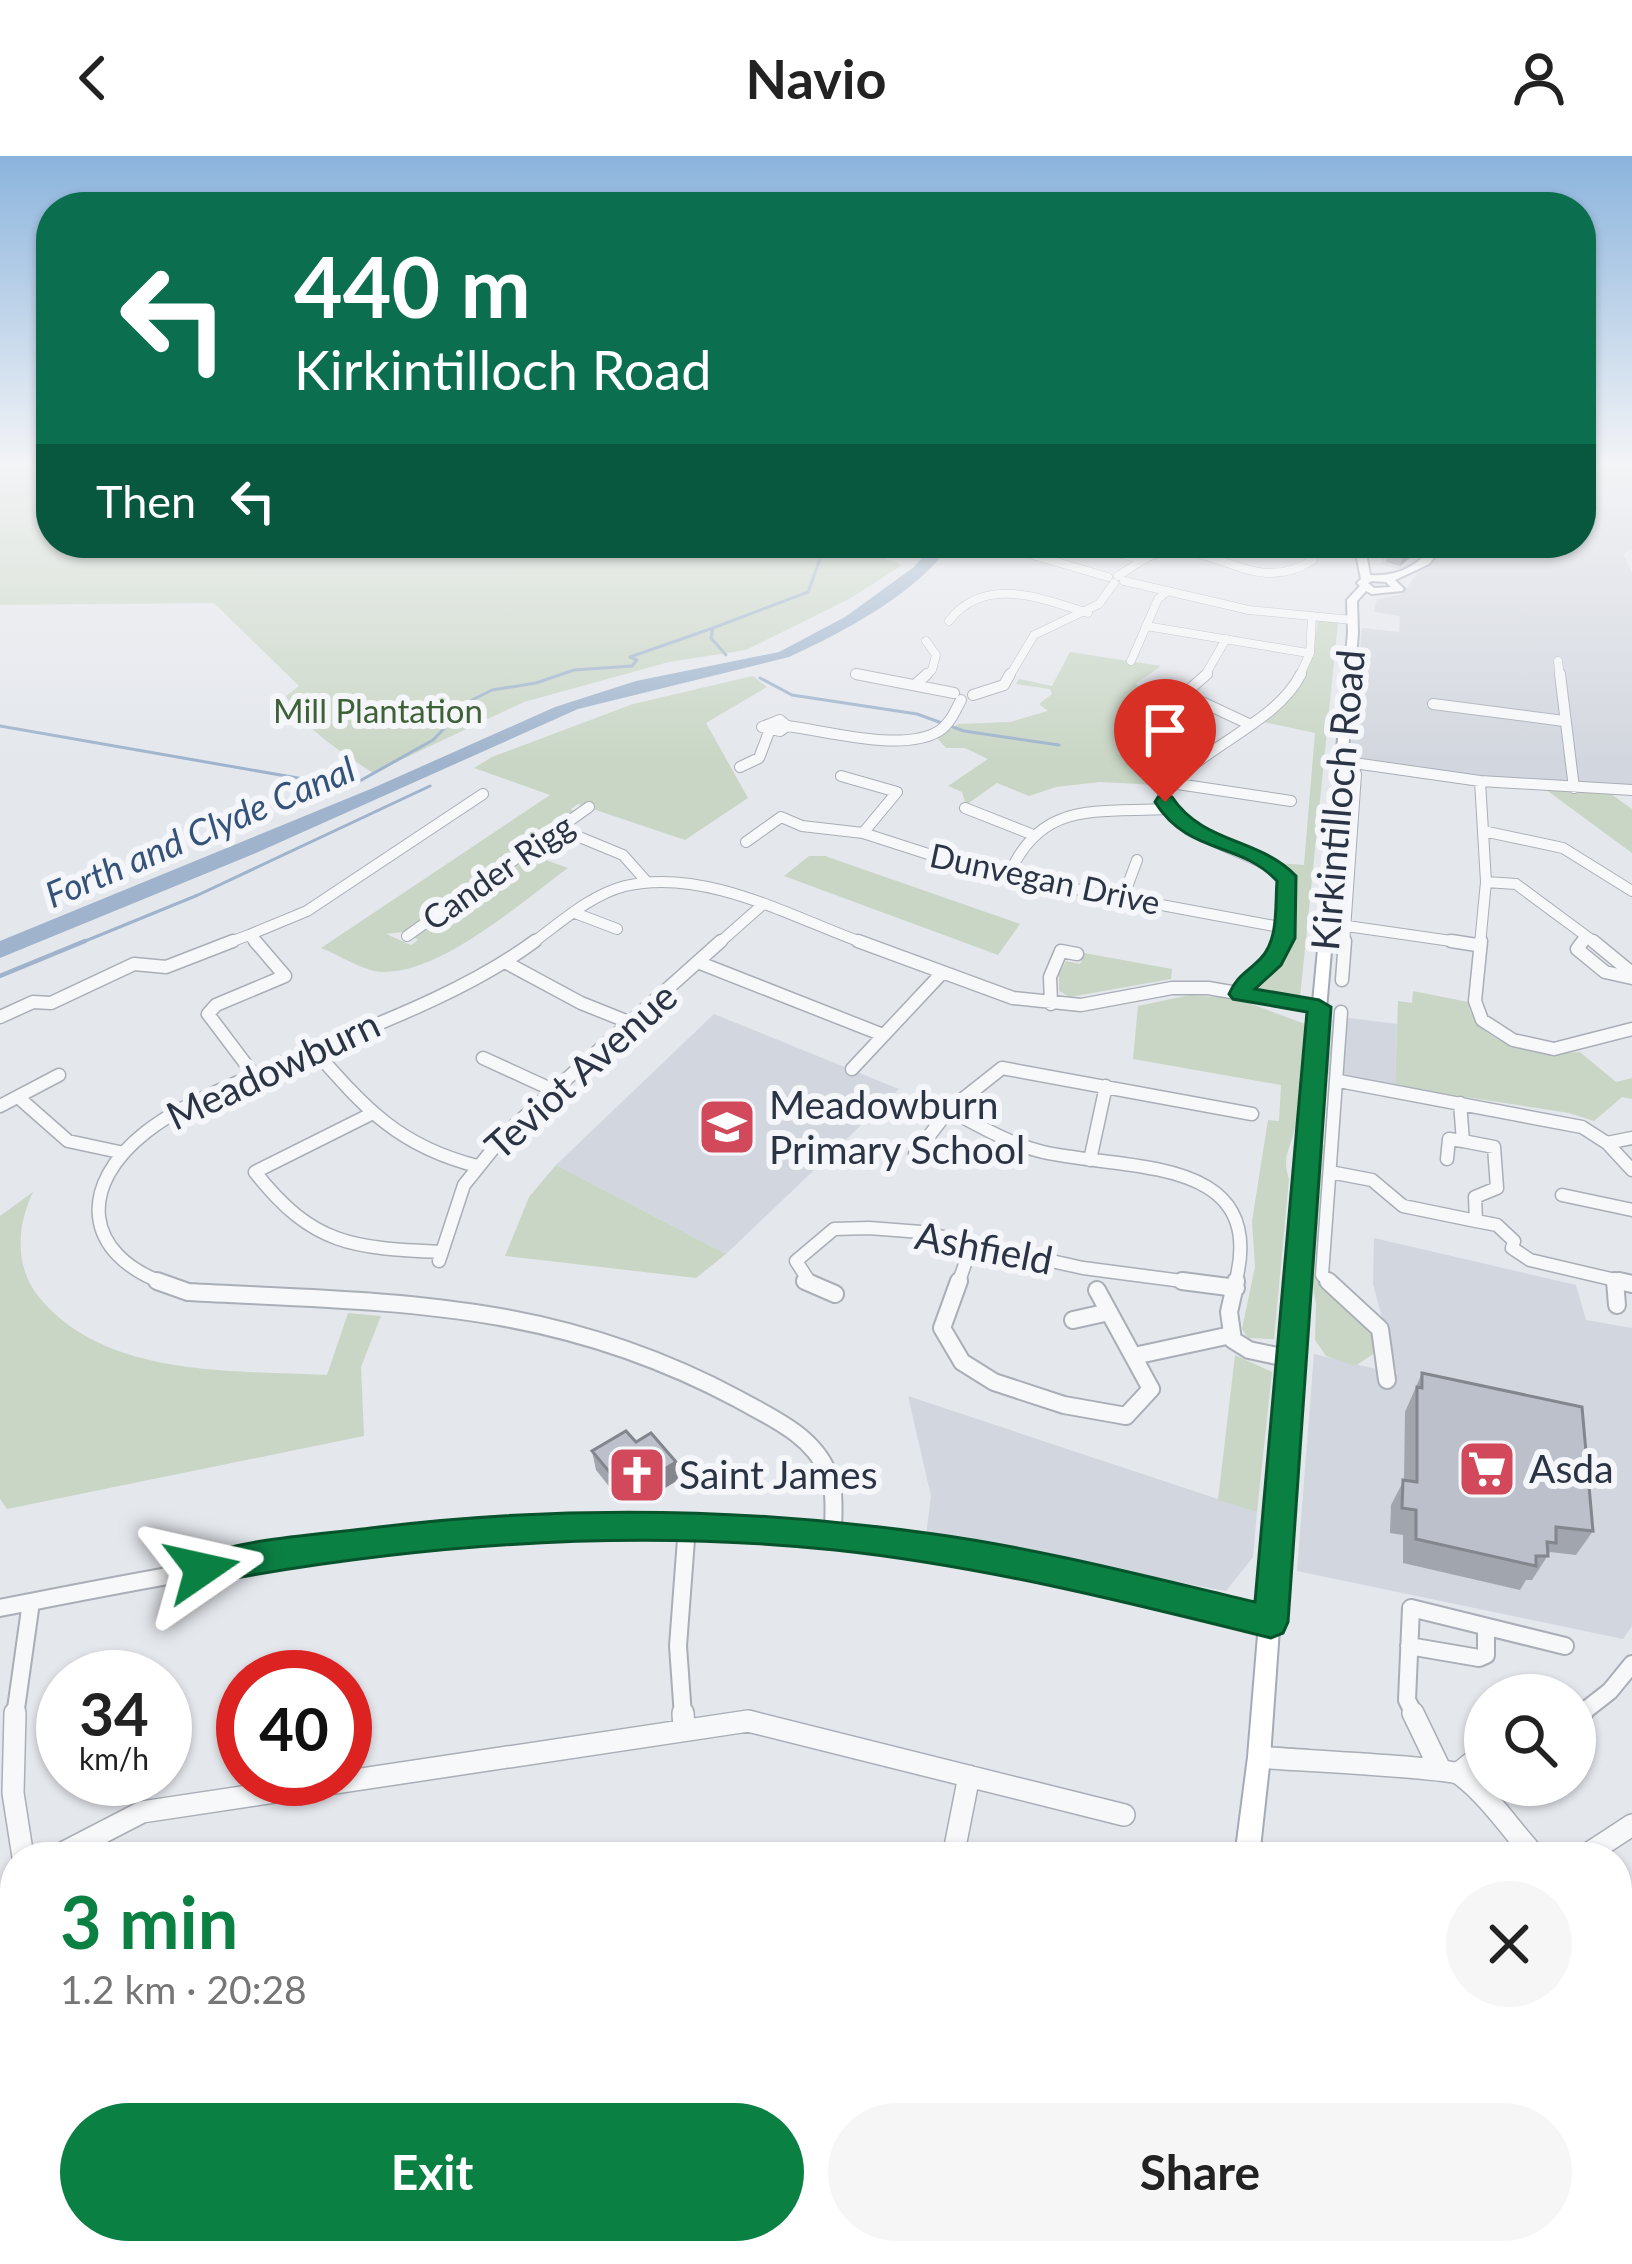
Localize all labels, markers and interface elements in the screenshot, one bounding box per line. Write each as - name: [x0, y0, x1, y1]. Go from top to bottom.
- icon: back: [60, 45, 126, 111]
- icon: person: [1506, 45, 1572, 111]
- text: Navio: [746, 46, 886, 111]
- text: 440 m: [294, 235, 531, 336]
- icon: left: [96, 240, 252, 396]
- text: Kirkintilloch Road: [294, 337, 711, 402]
- icon: left: [220, 468, 286, 534]
- text: Then: [96, 474, 196, 528]
- street label: Kirkintilloch Road: [1301, 648, 1373, 952]
- pin: [1114, 679, 1216, 802]
- park label: Mill Plantation: [273, 690, 483, 730]
- icon: arrive: [1132, 697, 1198, 763]
- water label: Forth and Clyde Canal: [38, 746, 361, 916]
- street label: Cander Rigg: [414, 805, 581, 938]
- street label: Dunvegan Drive: [926, 834, 1164, 922]
- street label: Teviot Avenue: [475, 972, 685, 1168]
- street label: Meadowburn: [159, 1000, 386, 1138]
- place label: Meadowburn Primary School: [769, 1081, 1025, 1172]
- school or university icon: Meadowburn Primary School: [696, 1096, 758, 1158]
- street label: Ashfield: [912, 1211, 1057, 1283]
- supermarket icon: Asda: [1456, 1438, 1518, 1500]
- church icon: Saint James: [606, 1444, 668, 1506]
- place label: Asda: [1529, 1445, 1614, 1491]
- place label: Saint James: [679, 1451, 878, 1497]
- position arrow: [139, 1506, 265, 1632]
- speed limit sign: 40: [216, 1650, 372, 1806]
- map controls: [1464, 1674, 1596, 1806]
- button: search: [1464, 1674, 1596, 1806]
- text: 34: [79, 1677, 149, 1749]
- text: km/h: [79, 1740, 149, 1776]
- text: 3 min: [60, 1878, 238, 1964]
- button: close: [1446, 1881, 1572, 2007]
- text: 1.2 km · 20:28: [60, 1966, 307, 2012]
- button: Exit: [60, 2103, 804, 2241]
- button: Share: [828, 2103, 1572, 2241]

